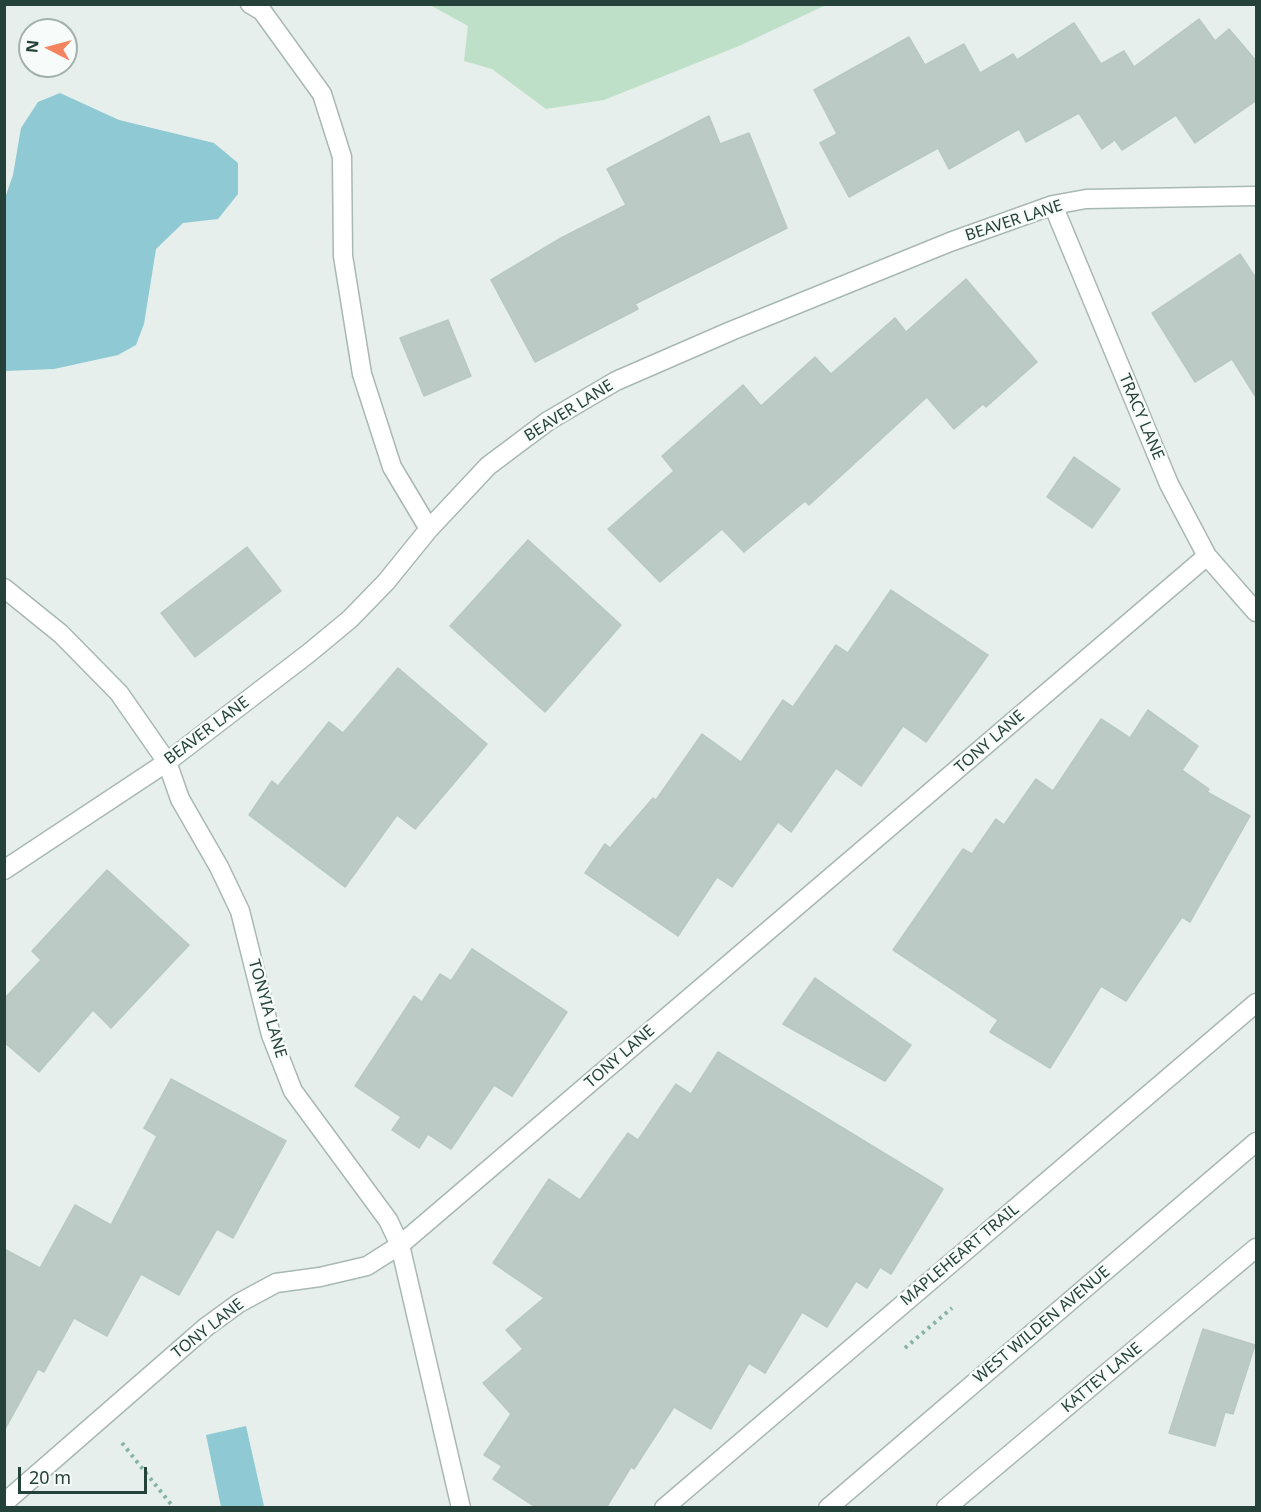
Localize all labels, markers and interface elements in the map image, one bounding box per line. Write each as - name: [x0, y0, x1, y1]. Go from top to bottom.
- north arrow: [18, 18, 78, 78]
- text: N: [20, 39, 44, 54]
- street label: BEAVER LANE: [963, 196, 1065, 246]
- street label: TRACY LANE: [1114, 371, 1168, 463]
- street label: BEAVER LANE: [521, 376, 617, 446]
- street label: BEAVER LANE: [161, 693, 253, 769]
- street label: TONY LANE: [951, 707, 1029, 777]
- street label: TONYIA LANE: [244, 957, 290, 1061]
- street label: TONY LANE: [581, 1022, 659, 1092]
- street label: MAPLEHEART TRAIL: [897, 1200, 1023, 1310]
- street label: WEST WILDEN AVENUE: [970, 1262, 1114, 1388]
- street label: TONY LANE: [168, 1295, 248, 1363]
- street label: KATTEY LANE: [1058, 1339, 1146, 1417]
- scale bar: [21, 1455, 150, 1493]
- text: 20 m: [29, 1465, 71, 1489]

